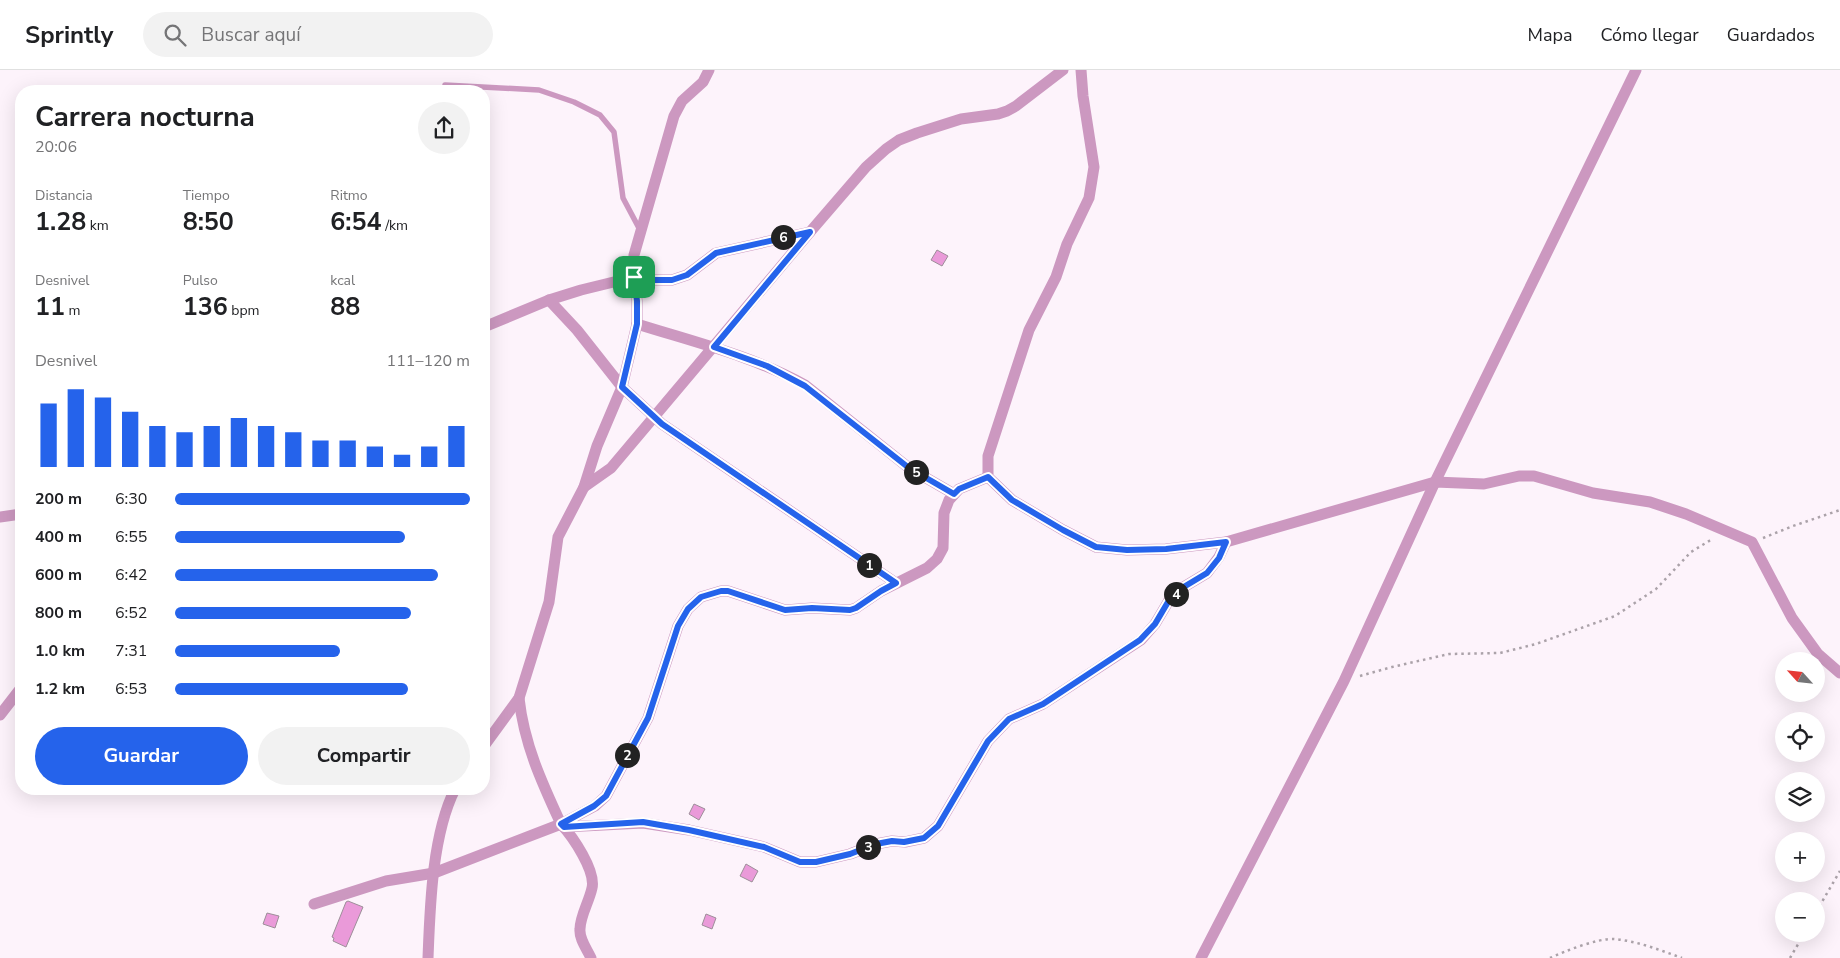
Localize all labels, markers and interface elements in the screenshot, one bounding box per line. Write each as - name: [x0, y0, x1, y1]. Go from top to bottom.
- search box: [143, 12, 493, 57]
- text: Sprintly: [25, 19, 113, 51]
- icon: search: [161, 21, 189, 49]
- text: Buscar aquí: [201, 22, 301, 48]
- text: Mapa: [1528, 23, 1573, 47]
- text: Cómo llegar: [1601, 23, 1699, 47]
- text: Guardados: [1727, 23, 1815, 47]
- text: Carrera nocturna: [35, 98, 255, 136]
- button: share: [418, 102, 470, 154]
- text: 20:06: [35, 136, 77, 158]
- text: Distancia: [35, 186, 93, 205]
- text: Tiempo: [183, 186, 230, 205]
- text: Ritmo: [330, 186, 368, 205]
- text: 1.28: [35, 205, 86, 239]
- text: 8:50: [183, 205, 234, 239]
- text: 6:54: [330, 205, 382, 239]
- text: km: [86, 216, 109, 235]
- text: /km: [382, 216, 408, 235]
- pin: 6: [770, 224, 796, 250]
- text: 6: [779, 228, 788, 247]
- pin: [613, 256, 655, 298]
- icon: arrive: [620, 263, 648, 291]
- text: Desnivel: [35, 271, 89, 290]
- text: Pulso: [183, 271, 218, 290]
- text: kcal: [330, 271, 355, 290]
- text: 11: [35, 290, 65, 324]
- text: 136: [183, 290, 228, 324]
- text: 88: [330, 290, 360, 324]
- text: m: [65, 301, 81, 320]
- text: bpm: [228, 301, 260, 320]
- text: Desnivel: [35, 350, 97, 372]
- text: 111–120 m: [387, 350, 470, 372]
- pin: 5: [904, 460, 928, 484]
- text: 5: [912, 463, 921, 482]
- text: 200 m: [35, 488, 82, 510]
- text: 6:30: [115, 488, 147, 510]
- text: 400 m: [35, 526, 82, 548]
- text: 6:55: [115, 526, 147, 548]
- pin: 1: [856, 552, 882, 578]
- text: 1: [865, 556, 874, 575]
- text: 600 m: [35, 564, 82, 586]
- text: 6:42: [115, 564, 147, 586]
- pin: 4: [1164, 582, 1188, 606]
- text: 4: [1172, 585, 1181, 604]
- text: 800 m: [35, 602, 82, 624]
- text: 6:52: [115, 602, 147, 624]
- text: 1.0 km: [35, 640, 85, 662]
- text: 7:31: [115, 640, 147, 662]
- north arrow: [1775, 652, 1825, 702]
- map controls: [1775, 652, 1825, 942]
- text: 1.2 km: [35, 678, 85, 700]
- text: 6:53: [115, 678, 147, 700]
- button: locate: [1775, 712, 1825, 762]
- button: Guardar: [35, 727, 248, 785]
- button: Compartir: [258, 727, 470, 785]
- pin: 2: [614, 742, 640, 768]
- text: 2: [623, 746, 632, 765]
- button: layers: [1775, 772, 1825, 822]
- button: +: [1775, 832, 1825, 882]
- pin: 3: [856, 834, 880, 860]
- text: 3: [864, 838, 873, 857]
- button: −: [1775, 892, 1825, 942]

